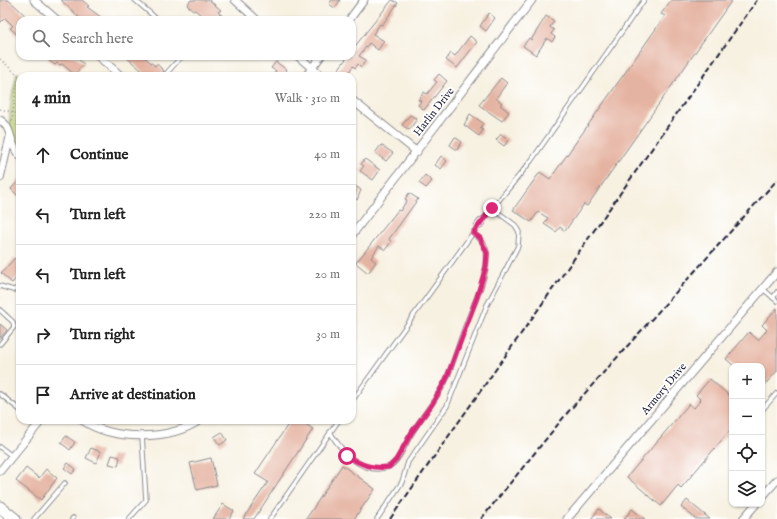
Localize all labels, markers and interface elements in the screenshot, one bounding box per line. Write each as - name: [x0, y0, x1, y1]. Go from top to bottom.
- search box: [16, 16, 356, 60]
- icon: search: [30, 27, 52, 49]
- text: Search here: [62, 29, 133, 48]
- street label: Harlin Drive: [411, 85, 457, 139]
- text: 4 min: [32, 88, 71, 109]
- text: Walk · 310 m: [275, 90, 340, 107]
- icon: ahead: [32, 144, 54, 166]
- text: Continue: [70, 145, 128, 164]
- text: 40 m: [314, 146, 340, 163]
- route end: [483, 199, 501, 217]
- icon: left: [32, 204, 54, 226]
- text: Turn left: [70, 205, 126, 224]
- text: 220 m: [309, 206, 340, 223]
- icon: left: [32, 264, 54, 286]
- text: Turn left: [70, 265, 126, 284]
- text: 20 m: [315, 266, 340, 283]
- icon: right: [32, 324, 54, 346]
- text: Turn right: [70, 325, 135, 344]
- text: 30 m: [316, 326, 340, 343]
- street label: Armory Drive: [638, 360, 690, 419]
- map controls: [729, 363, 765, 507]
- button: +: [729, 363, 765, 399]
- icon: arrive: [32, 384, 54, 406]
- text: Arrive at destination: [70, 385, 196, 404]
- button: −: [729, 399, 765, 435]
- button: locate: [729, 435, 765, 471]
- route start: [338, 447, 356, 465]
- button: layers: [729, 471, 765, 507]

